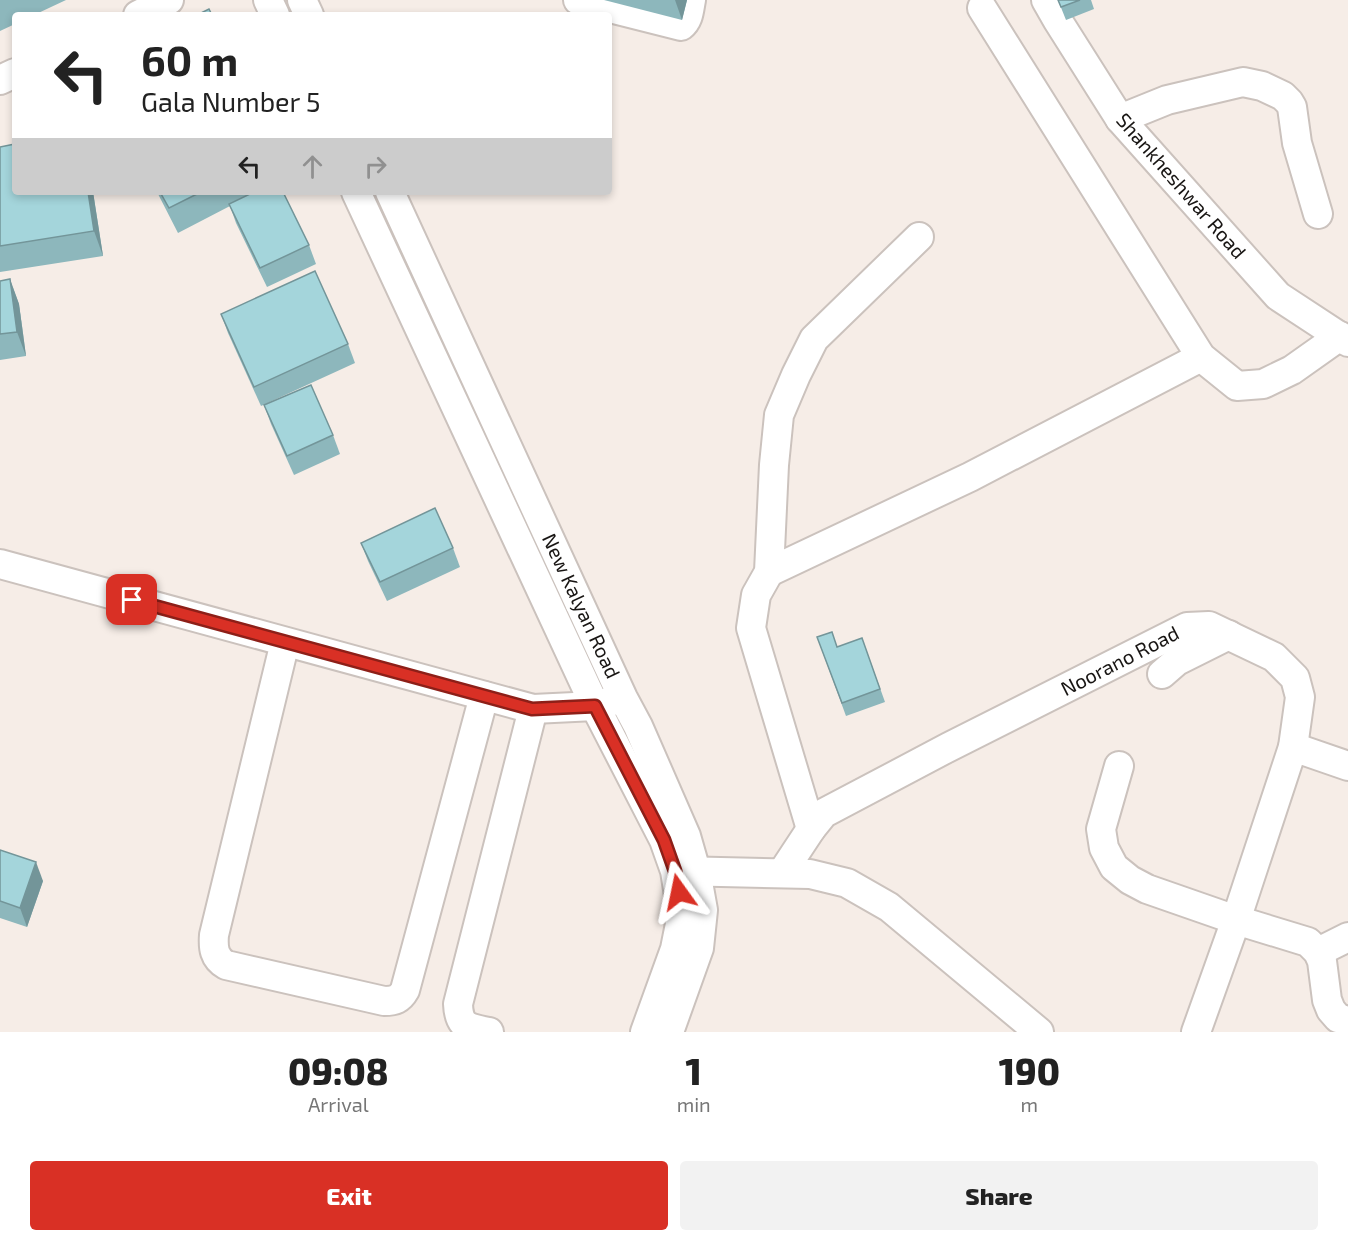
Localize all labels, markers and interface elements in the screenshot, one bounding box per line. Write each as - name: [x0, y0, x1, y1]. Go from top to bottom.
- text: 60 m: [141, 34, 238, 84]
- icon: left: [42, 36, 120, 114]
- text: Gala Number 5: [141, 85, 320, 117]
- street label: Shankheshwar Road: [1112, 108, 1252, 263]
- icon: left: [233, 150, 266, 183]
- icon: ahead: [296, 150, 329, 183]
- icon: right: [359, 150, 392, 183]
- street label: New Kalyan Road: [538, 529, 626, 682]
- pin: [106, 574, 157, 625]
- icon: arrive: [115, 583, 148, 616]
- street label: Noorano Road: [1056, 620, 1183, 700]
- position arrow: [647, 860, 711, 924]
- text: 09:08: [288, 1049, 389, 1092]
- text: 1: [686, 1049, 702, 1092]
- text: 190: [999, 1049, 1060, 1092]
- text: Arrival: [308, 1092, 369, 1116]
- text: min: [677, 1092, 711, 1116]
- text: m: [1021, 1092, 1038, 1116]
- button: Exit: [30, 1161, 668, 1230]
- button: Share: [680, 1161, 1318, 1230]

